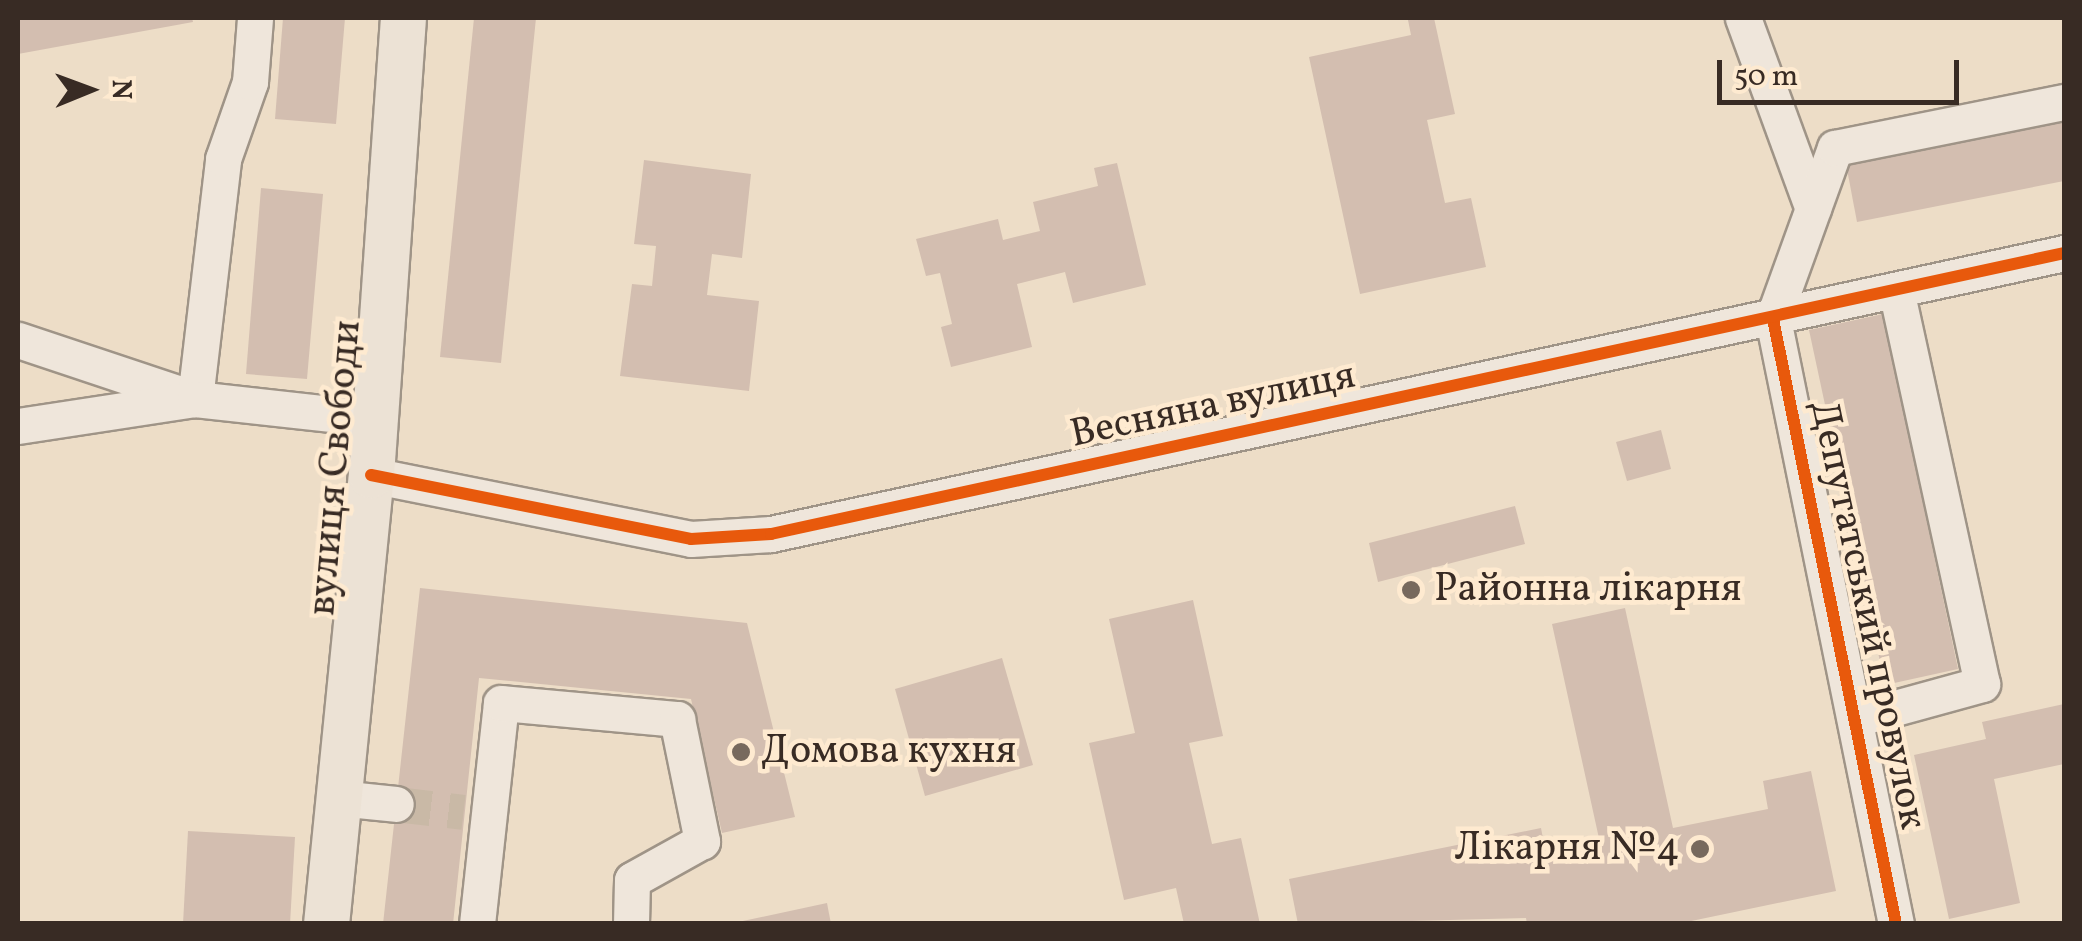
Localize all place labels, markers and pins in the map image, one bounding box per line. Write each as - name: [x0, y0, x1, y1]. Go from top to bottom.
- place label: Районна лікарня: [1434, 566, 1741, 614]
- marker: Районна лікарня: [1398, 577, 1424, 603]
- place label: Домова кухня: [761, 728, 1016, 776]
- marker: Домова кухня: [730, 741, 752, 763]
- place label: Лікарня №4: [1454, 825, 1680, 873]
- marker: Лікарня №4: [1689, 838, 1711, 860]

